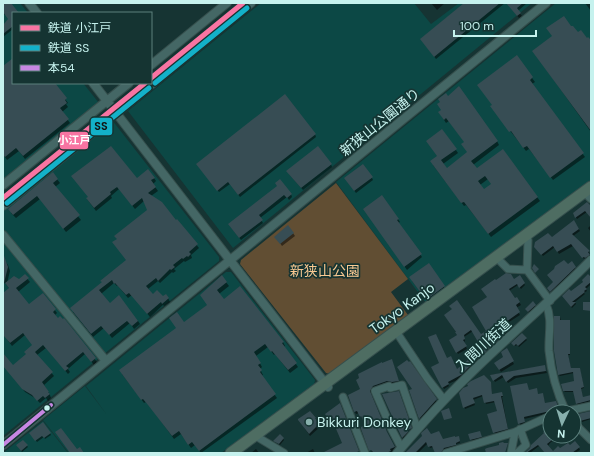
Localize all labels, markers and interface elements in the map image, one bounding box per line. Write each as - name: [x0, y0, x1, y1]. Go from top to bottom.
- legend: [12, 12, 152, 84]
- scale bar: [454, 12, 536, 38]
- text: 100 m: [460, 18, 494, 34]
- text: 鉄道 小江戸: [48, 20, 111, 36]
- text: 鉄道 SS: [48, 40, 89, 56]
- text: 本54: [48, 60, 75, 76]
- street label: 新狭山公園通り: [336, 84, 424, 160]
- line badge: SS: [90, 117, 113, 136]
- text: SS: [94, 119, 108, 133]
- line badge: 小江戸: [59, 131, 89, 150]
- text: 小江戸: [58, 133, 91, 147]
- park label: 新狭山公園: [290, 262, 360, 280]
- street label: Tokyo Kanjo: [366, 278, 438, 338]
- street label: 入間川街道: [451, 315, 515, 375]
- unlabelled marker: [42, 403, 52, 413]
- north arrow: [542, 404, 582, 444]
- place label: Bikkuri Donkey: [317, 413, 411, 431]
- marker: Bikkuri Donkey: [304, 417, 314, 427]
- text: N: [557, 427, 566, 441]

